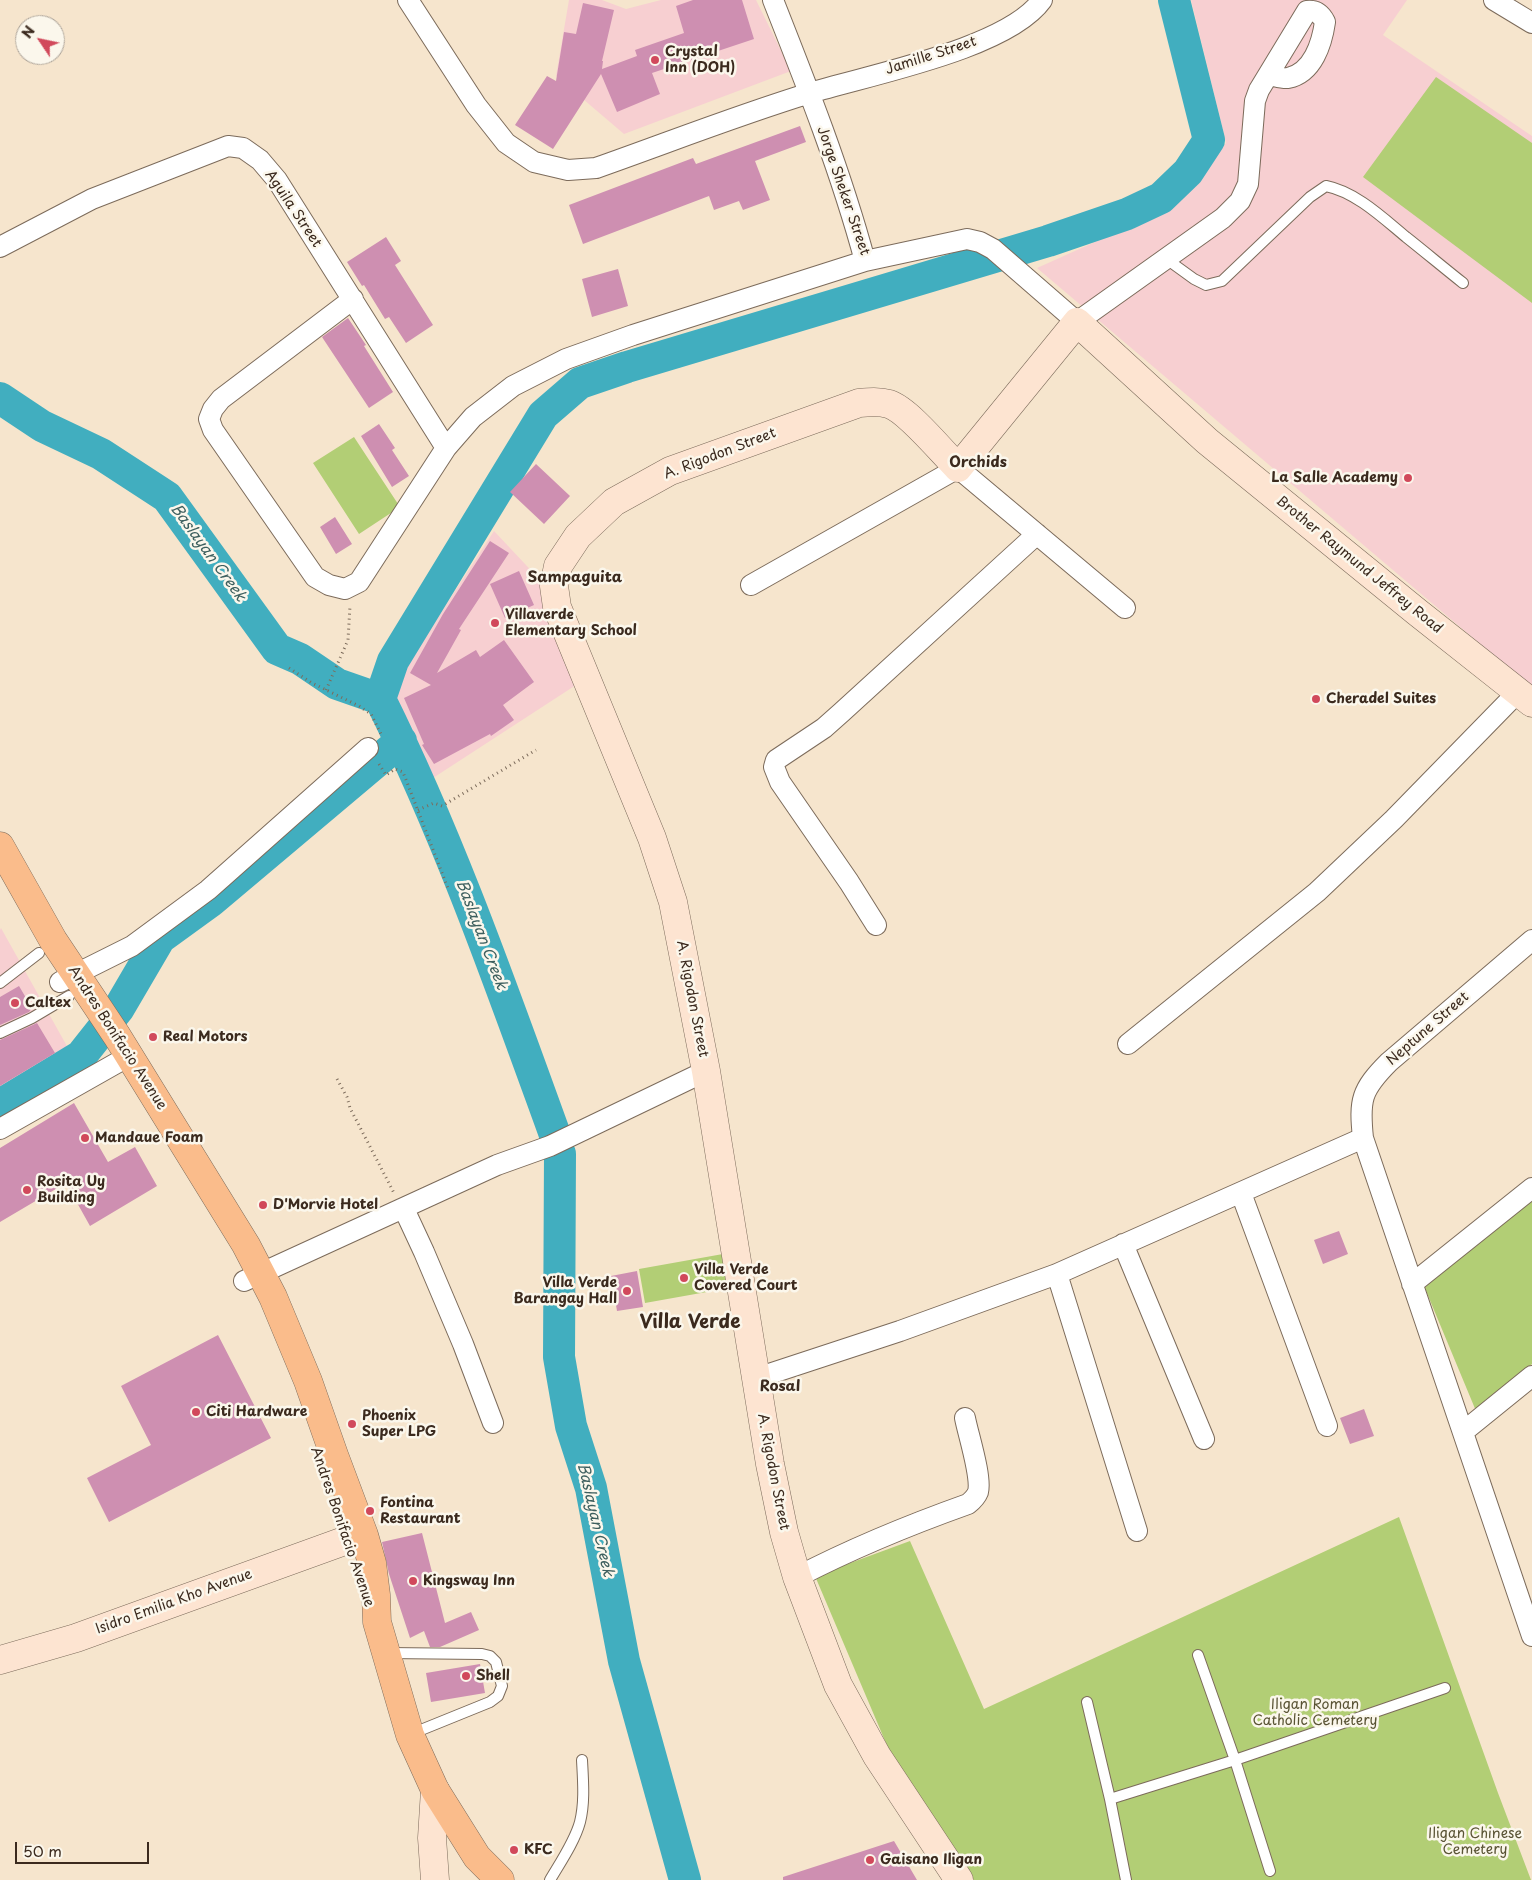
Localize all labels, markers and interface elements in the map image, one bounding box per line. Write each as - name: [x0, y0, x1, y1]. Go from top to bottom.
- north arrow: [15, 15, 65, 65]
- text: N: [16, 21, 40, 42]
- street label: Jamille Street: [883, 33, 979, 79]
- place label: Crystal Inn (DOH): [665, 44, 735, 76]
- marker: Crystal Inn (DOH): [649, 54, 661, 66]
- street label: Jorge Sheker Street: [813, 124, 873, 258]
- street label: Aguila Street: [261, 167, 325, 251]
- street label: A. Rigodon Street: [662, 425, 778, 483]
- district label: Orchids: [949, 454, 1007, 472]
- place label: La Salle Academy: [1271, 470, 1398, 486]
- marker: La Salle Academy: [1402, 472, 1414, 484]
- street label: Brother Raymund Jeffrey Road: [1272, 493, 1446, 637]
- water label: Baslayan Creek: [167, 501, 249, 605]
- district label: Sampaguita: [528, 569, 622, 587]
- place label: Villaverde Elementary School: [505, 607, 637, 640]
- marker: Villaverde Elementary School: [489, 617, 501, 629]
- place label: Cheradel Suites: [1326, 691, 1436, 707]
- marker: Cheradel Suites: [1310, 693, 1322, 705]
- water label: Baslayan Creek: [452, 878, 510, 992]
- street label: A. Rigodon Street: [672, 939, 712, 1059]
- street label: Andres Bonifacio Avenue: [64, 963, 170, 1113]
- street label: Neptune Street: [1384, 989, 1472, 1069]
- place label: Caltex: [25, 995, 71, 1011]
- marker: Caltex: [9, 997, 21, 1009]
- place label: Real Motors: [163, 1029, 248, 1045]
- marker: Real Motors: [147, 1031, 159, 1043]
- place label: Mandaue Foam: [95, 1130, 203, 1146]
- marker: Mandaue Foam: [79, 1132, 91, 1144]
- place label: Rosita Uy Building: [37, 1174, 105, 1206]
- marker: Rosita Uy Building: [21, 1184, 33, 1196]
- place label: D'Morvie Hotel: [273, 1197, 378, 1213]
- marker: D'Morvie Hotel: [257, 1199, 269, 1211]
- place label: Villa Verde Covered Court: [694, 1262, 798, 1294]
- marker: Villa Verde Covered Court: [678, 1272, 690, 1284]
- place label: Villa Verde Barangay Hall: [513, 1275, 617, 1308]
- marker: Villa Verde Barangay Hall: [621, 1285, 633, 1297]
- district label: Villa Verde: [639, 1312, 741, 1334]
- district label: Rosal: [760, 1378, 800, 1396]
- place label: Citi Hardware: [206, 1404, 307, 1420]
- marker: Citi Hardware: [190, 1406, 202, 1418]
- place label: Phoenix Super LPG: [362, 1408, 436, 1440]
- street label: A. Rigodon Street: [753, 1412, 793, 1532]
- marker: Phoenix Super LPG: [346, 1418, 358, 1430]
- street label: Andres Bonifacio Avenue: [307, 1445, 377, 1609]
- water label: Baslayan Creek: [573, 1461, 617, 1579]
- place label: Fontina Restaurant: [380, 1495, 460, 1528]
- marker: Fontina Restaurant: [364, 1505, 376, 1517]
- street label: Isidro Emilia Kho Avenue: [94, 1566, 254, 1638]
- place label: Kingsway Inn: [423, 1573, 515, 1589]
- marker: Kingsway Inn: [407, 1575, 419, 1587]
- place label: Shell: [476, 1668, 510, 1684]
- marker: Shell: [460, 1670, 472, 1682]
- park label: Iligan Roman Catholic Cemetery: [1252, 1697, 1378, 1730]
- park label: Iligan Chinese Cemetery: [1428, 1826, 1522, 1858]
- scale bar: [18, 1832, 151, 1864]
- text: 50 m: [23, 1839, 62, 1862]
- place label: KFC: [524, 1842, 553, 1858]
- marker: KFC: [508, 1844, 520, 1856]
- place label: Gaisano Iligan: [880, 1852, 982, 1868]
- marker: Gaisano Iligan: [864, 1854, 876, 1866]

